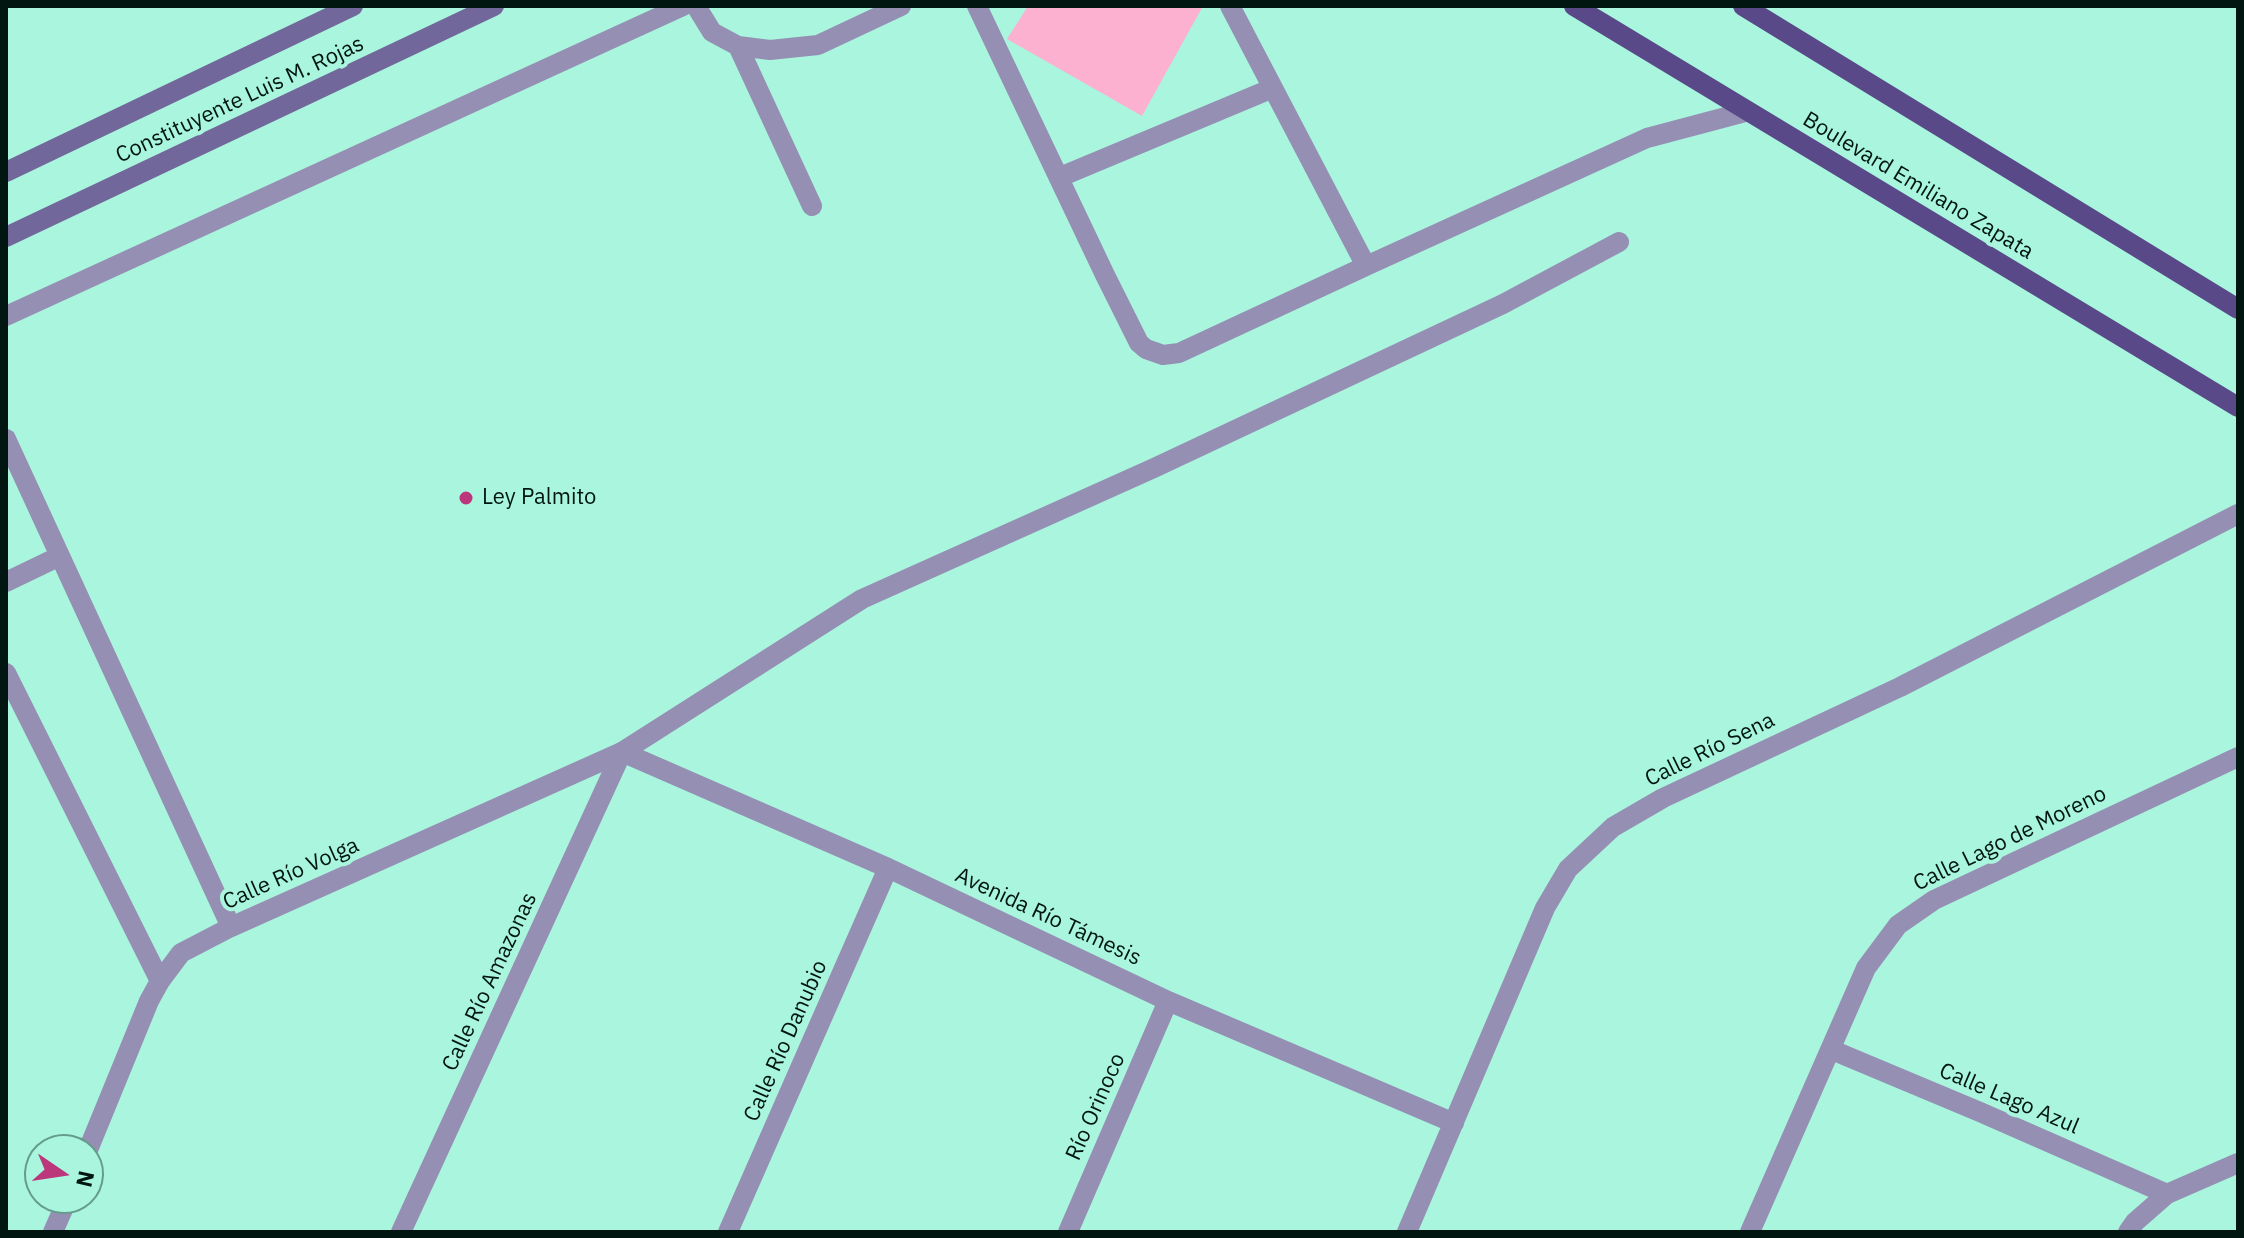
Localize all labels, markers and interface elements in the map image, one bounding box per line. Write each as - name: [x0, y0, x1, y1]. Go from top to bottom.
- street label: Constituyente Luis M. Rojas: [112, 31, 368, 169]
- street label: Boulevard Emiliano Zapata: [1798, 107, 2038, 265]
- place label: Ley Palmito: [482, 485, 596, 511]
- marker: Ley Palmito: [457, 489, 475, 507]
- street label: Calle Río Sena: [1641, 707, 1779, 793]
- street label: Calle Lago de Moreno: [1909, 781, 2111, 897]
- street label: Calle Río Volga: [219, 832, 363, 916]
- street label: Avenida Río Támesis: [951, 862, 1145, 972]
- street label: Calle Río Amazonas: [437, 889, 543, 1075]
- street label: Calle Río Danubio: [739, 956, 833, 1126]
- street label: Río Orinoco: [1061, 1049, 1131, 1165]
- street label: Calle Lago Azul: [1935, 1058, 2083, 1140]
- north arrow: [24, 1134, 104, 1214]
- text: N: [70, 1168, 102, 1190]

